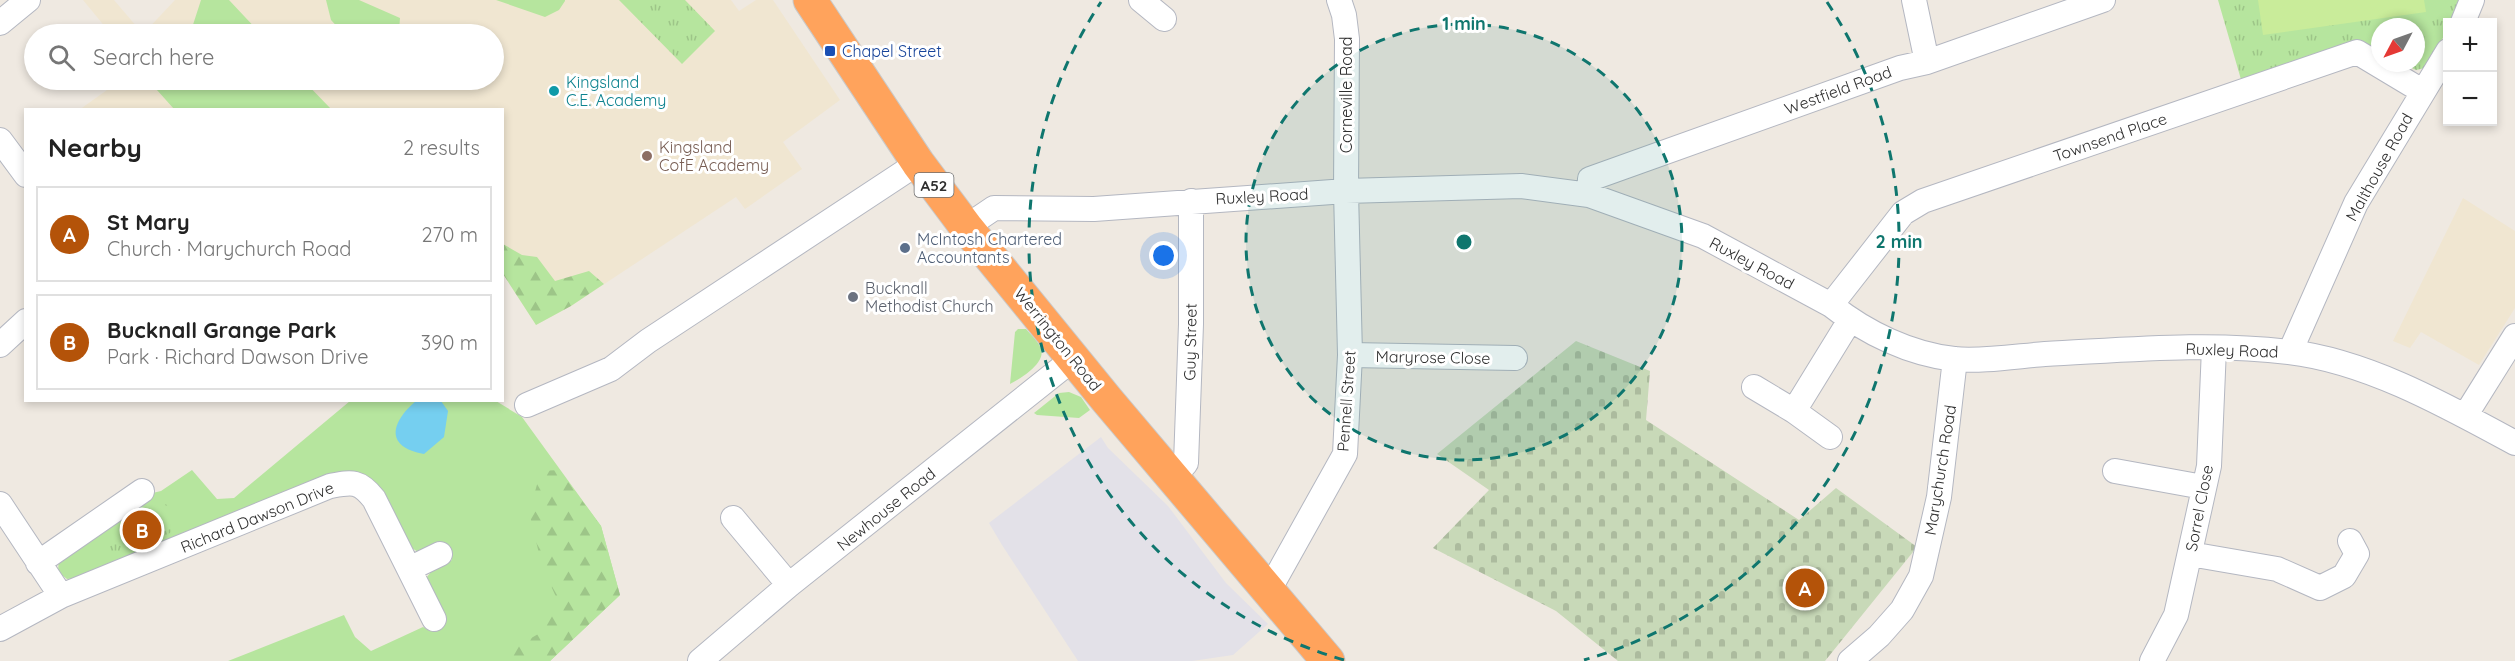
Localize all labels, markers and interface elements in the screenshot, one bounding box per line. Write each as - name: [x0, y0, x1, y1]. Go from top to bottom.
- text: 1 min: [1442, 12, 1486, 35]
- north arrow: [2371, 18, 2425, 72]
- map controls: [2443, 18, 2497, 126]
- button: +: [2443, 18, 2497, 72]
- search box: [24, 24, 504, 90]
- street label: Corneville Road: [1336, 37, 1356, 153]
- icon: search: [45, 41, 78, 74]
- place label: Chapel Street: [842, 41, 942, 61]
- text: Search here: [93, 43, 214, 71]
- marker: Chapel Street: [823, 44, 837, 58]
- street label: Westfield Road: [1782, 61, 1894, 119]
- place label: Kingsland C.E. Academy: [566, 72, 666, 110]
- button: −: [2443, 72, 2497, 126]
- marker: Kingsland C.E. Academy: [547, 84, 561, 98]
- street label: Townsend Place: [2051, 108, 2169, 166]
- street label: Malthouse Road: [2341, 109, 2417, 225]
- text: Nearby: [48, 131, 142, 164]
- text: 2 results: [403, 135, 480, 160]
- place label: Kingsland CofE Academy: [659, 137, 769, 175]
- marker: Kingsland CofE Academy: [640, 149, 654, 163]
- road number: A52: [914, 173, 954, 197]
- street label: Ruxley Road: [1215, 184, 1309, 208]
- text: St Mary: [107, 208, 190, 236]
- text: A: [63, 222, 76, 247]
- text: 270 m: [421, 222, 478, 247]
- place label: McIntosh Chartered Accountants: [917, 229, 1062, 267]
- text: 2 min: [1876, 230, 1922, 253]
- centre of rings: [1454, 232, 1474, 252]
- street label: Ruxley Road: [1706, 232, 1798, 294]
- text: Church · Marychurch Road: [107, 236, 351, 261]
- marker: McIntosh Chartered Accountants: [898, 241, 912, 255]
- your location: [1149, 241, 1178, 270]
- place label: Bucknall Methodist Church: [865, 278, 994, 316]
- street label: Werrington Road: [1010, 283, 1106, 395]
- marker: Bucknall Methodist Church: [846, 290, 860, 304]
- street label: Guy Street: [1179, 303, 1201, 381]
- text: Bucknall Grange Park: [107, 316, 337, 344]
- text: B: [63, 330, 76, 355]
- text: 390 m: [421, 330, 478, 355]
- street label: Ruxley Road: [2185, 338, 2279, 362]
- text: Park · Richard Dawson Drive: [107, 344, 368, 369]
- street label: Maryrose Close: [1375, 346, 1491, 368]
- street label: Pennell Street: [1332, 350, 1360, 452]
- street label: Marychurch Road: [1920, 403, 1960, 537]
- street label: Newhouse Road: [833, 463, 939, 555]
- street label: Sorrel Close: [2181, 463, 2217, 553]
- street label: Richard Dawson Drive: [177, 477, 337, 557]
- pin: B: [122, 508, 162, 552]
- pin: A: [1786, 566, 1824, 610]

